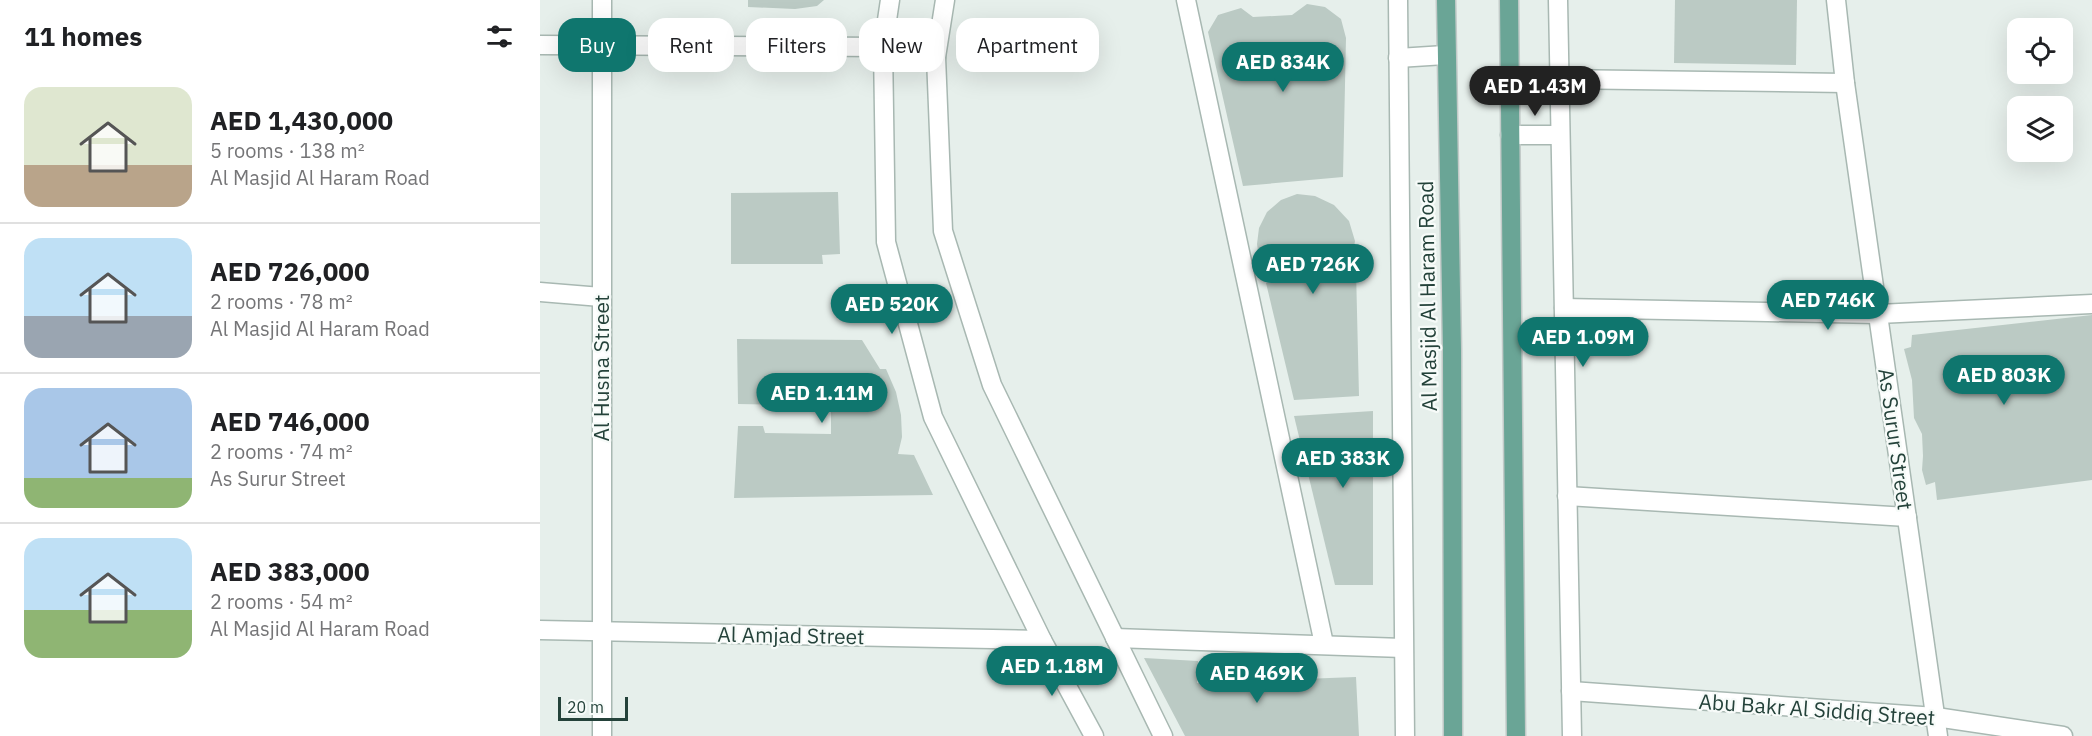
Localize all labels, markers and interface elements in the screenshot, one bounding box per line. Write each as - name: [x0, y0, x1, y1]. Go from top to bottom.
- chip: Buy: [558, 18, 636, 72]
- chip: Rent: [648, 18, 734, 72]
- chip: Filters: [746, 18, 847, 72]
- chip: New: [859, 18, 944, 72]
- chip: Apartment: [956, 18, 1099, 72]
- map controls: [2007, 18, 2073, 162]
- button: locate: [2007, 18, 2073, 84]
- text: 11 homes: [24, 19, 142, 53]
- icon: filters: [483, 20, 516, 53]
- pin: AED 834K: [1221, 42, 1345, 93]
- text: AED 834K: [1236, 48, 1330, 75]
- pin: AED 1.43M: [1466, 66, 1604, 117]
- text: AED 1.43M: [1483, 72, 1587, 99]
- button: layers: [2007, 96, 2073, 162]
- text: AED 1,430,000: [210, 103, 393, 137]
- icon: home: [72, 111, 144, 183]
- text: 5 rooms · 138 m²: [210, 137, 365, 164]
- text: Al Masjid Al Haram Road: [210, 164, 430, 191]
- street label: Al Masjid Al Haram Road: [1411, 180, 1443, 412]
- pin: AED 726K: [1251, 244, 1375, 295]
- text: AED 726K: [1266, 250, 1360, 277]
- text: AED 726,000: [210, 254, 370, 288]
- icon: home: [72, 262, 144, 334]
- pin: AED 746K: [1766, 280, 1890, 331]
- pin: AED 520K: [830, 284, 954, 335]
- text: AED 746K: [1781, 286, 1875, 313]
- text: 2 rooms · 78 m²: [210, 288, 353, 315]
- text: AED 520K: [845, 290, 939, 317]
- street label: Al Husna Street: [587, 295, 615, 441]
- text: Al Masjid Al Haram Road: [210, 315, 430, 342]
- pin: AED 1.09M: [1514, 317, 1652, 368]
- text: AED 1.09M: [1531, 323, 1635, 350]
- pin: AED 803K: [1942, 355, 2066, 406]
- text: AED 803K: [1957, 361, 2051, 388]
- street label: As Surur Street: [1872, 366, 1920, 512]
- pin: AED 1.11M: [753, 373, 891, 424]
- text: AED 1.11M: [770, 379, 874, 406]
- text: AED 746,000: [210, 404, 370, 438]
- icon: home: [72, 412, 144, 484]
- text: 2 rooms · 74 m²: [210, 438, 353, 465]
- pin: AED 383K: [1281, 438, 1405, 489]
- text: AED 383K: [1296, 444, 1390, 471]
- text: As Surur Street: [210, 465, 346, 492]
- text: AED 383,000: [210, 554, 370, 588]
- icon: home: [72, 562, 144, 634]
- text: 2 rooms · 54 m²: [210, 588, 353, 615]
- text: Al Masjid Al Haram Road: [210, 615, 430, 642]
- street label: Al Amjad Street: [717, 620, 865, 650]
- pin: AED 1.18M: [983, 646, 1121, 697]
- text: AED 1.18M: [1000, 652, 1104, 679]
- pin: AED 469K: [1195, 653, 1319, 704]
- text: AED 469K: [1210, 659, 1304, 686]
- street label: Abu Bakr Al Siddiq Street: [1698, 687, 1936, 731]
- scale bar: [558, 694, 628, 722]
- text: 20 m: [567, 697, 604, 717]

